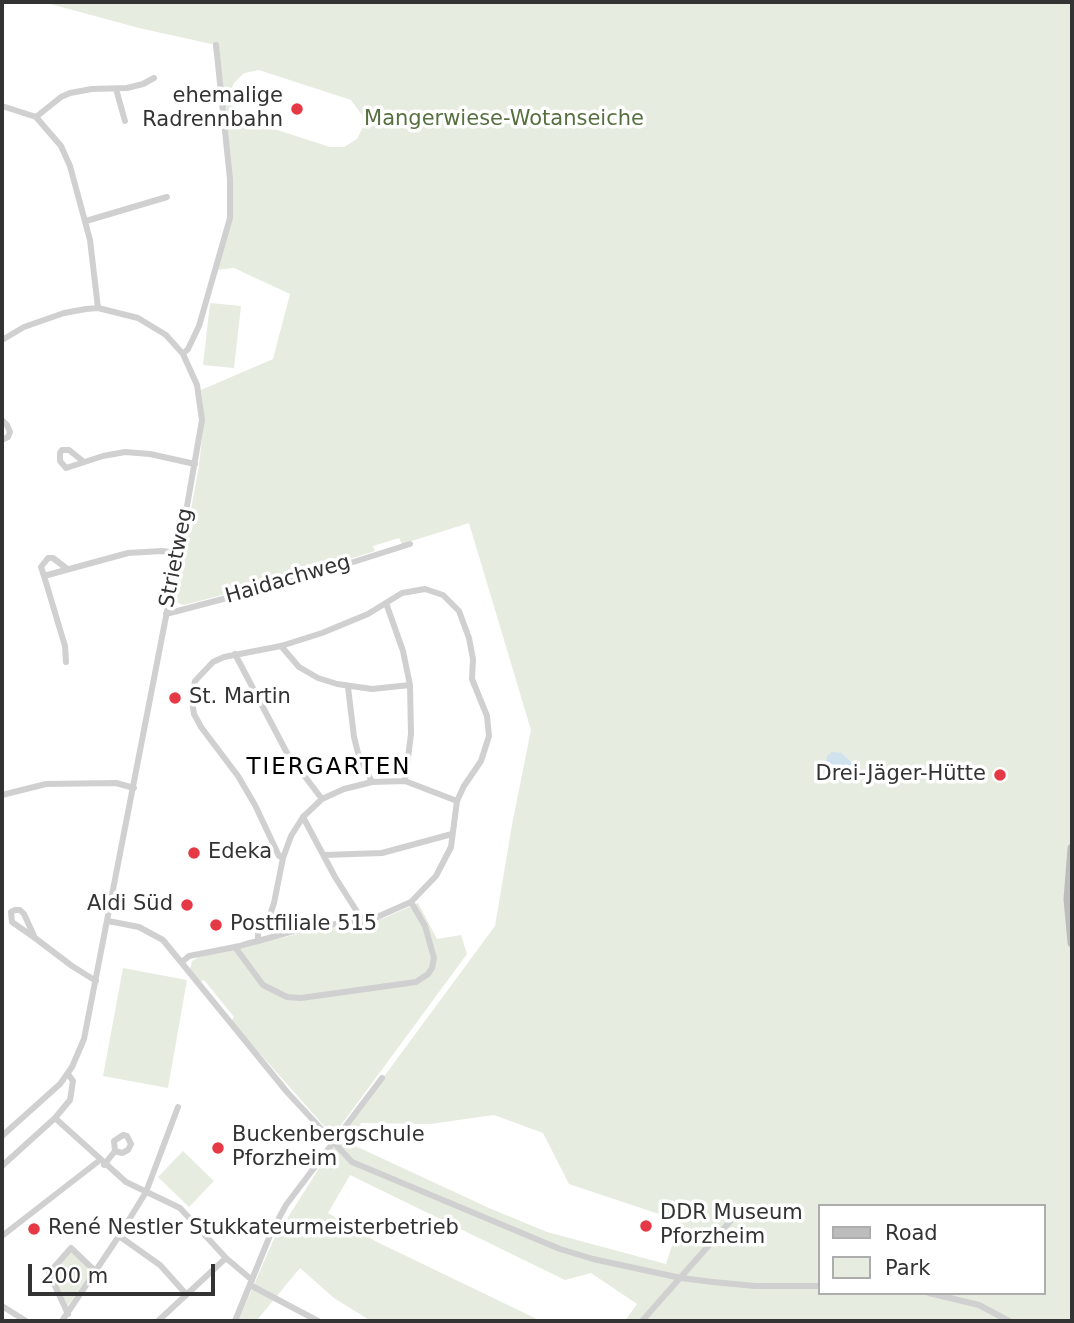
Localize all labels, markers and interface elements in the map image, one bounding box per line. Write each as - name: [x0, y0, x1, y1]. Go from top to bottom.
- place label: ehemalige Radrennbahn: [142, 84, 283, 134]
- marker: ehemalige Radrennbahn: [289, 101, 305, 117]
- park label: Mangerwiese-Wotanseiche: [364, 107, 644, 133]
- street label: Strietweg: [155, 506, 199, 610]
- street label: Haidachweg: [223, 550, 353, 610]
- place label: St. Martin: [189, 685, 291, 711]
- marker: St. Martin: [167, 690, 183, 706]
- district label: TIERGARTEN: [248, 754, 410, 782]
- place label: Drei-Jäger-Hütte: [815, 762, 986, 788]
- marker: Drei-Jäger-Hütte: [992, 767, 1008, 783]
- place label: Edeka: [208, 840, 272, 866]
- marker: Edeka: [186, 845, 202, 861]
- place label: Aldi Süd: [87, 892, 173, 918]
- marker: Aldi Süd: [179, 897, 195, 913]
- place label: Postfiliale 515: [230, 912, 377, 938]
- marker: Postfiliale 515: [208, 917, 224, 933]
- place label: Buckenbergschule Pforzheim: [232, 1123, 425, 1173]
- marker: Buckenbergschule Pforzheim: [210, 1140, 226, 1156]
- place label: DDR Museum Pforzheim: [660, 1201, 803, 1251]
- legend: [818, 1204, 1046, 1295]
- place label: René Nestler Stukkateurmeisterbetrieb: [48, 1216, 459, 1242]
- marker: DDR Museum Pforzheim: [638, 1218, 654, 1234]
- marker: René Nestler Stukkateurmeisterbetrieb: [26, 1221, 42, 1237]
- text: Road: [885, 1221, 938, 1245]
- scale bar: [32, 1250, 219, 1294]
- text: Park: [885, 1256, 930, 1280]
- text: 200 m: [41, 1264, 108, 1288]

